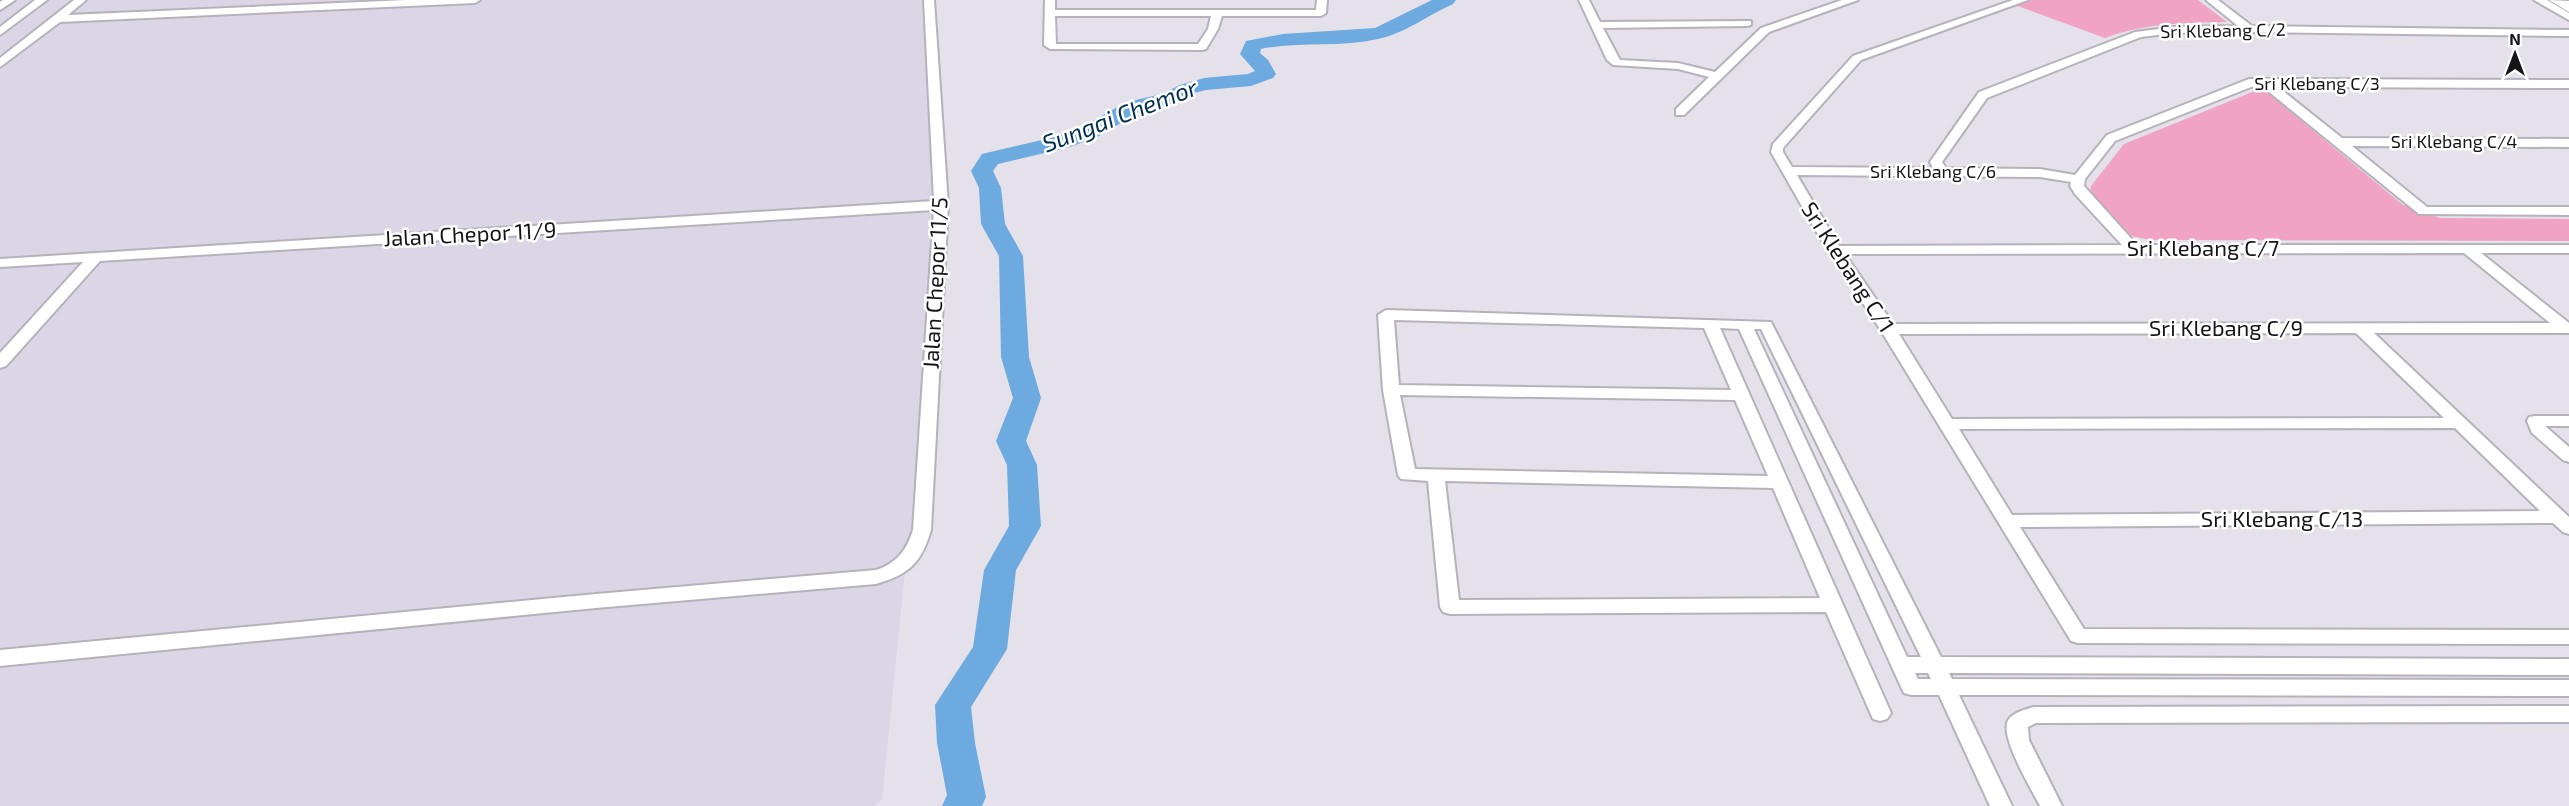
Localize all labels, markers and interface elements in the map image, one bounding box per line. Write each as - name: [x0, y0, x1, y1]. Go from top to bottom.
- street label: Sri Klebang C/2: [2160, 18, 2286, 42]
- north arrow: [2485, 24, 2545, 84]
- text: N: [2509, 29, 2521, 48]
- water label: Sungai Chemor: [1038, 72, 1202, 158]
- street label: Sri Klebang C/3: [2254, 72, 2380, 94]
- street label: Sri Klebang C/4: [2391, 130, 2517, 152]
- street label: Sri Klebang C/6: [1870, 160, 1996, 182]
- street label: Jalan Chepor 11/5: [917, 196, 951, 370]
- street label: Sri Klebang C/1: [1797, 196, 1901, 336]
- street label: Jalan Chepor 11/9: [383, 215, 557, 251]
- street label: Sri Klebang C/7: [2127, 234, 2279, 260]
- street label: Sri Klebang C/9: [2149, 314, 2303, 340]
- street label: Sri Klebang C/13: [2201, 505, 2363, 531]

